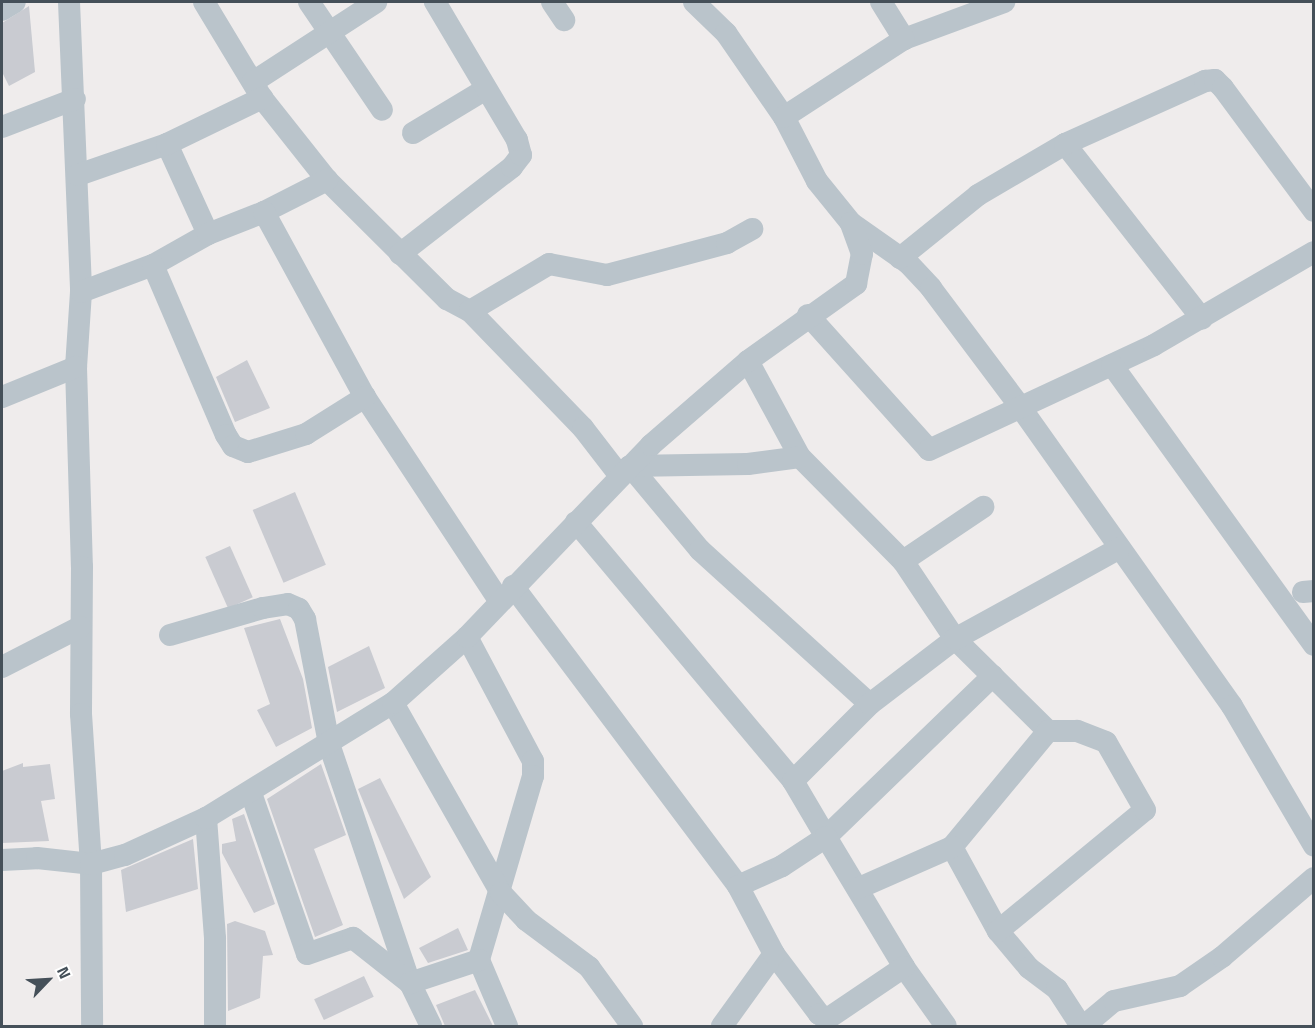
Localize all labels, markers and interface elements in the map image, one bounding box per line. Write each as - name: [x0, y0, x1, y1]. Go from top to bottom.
- north arrow: [18, 950, 78, 1010]
- text: N: [51, 962, 78, 982]

